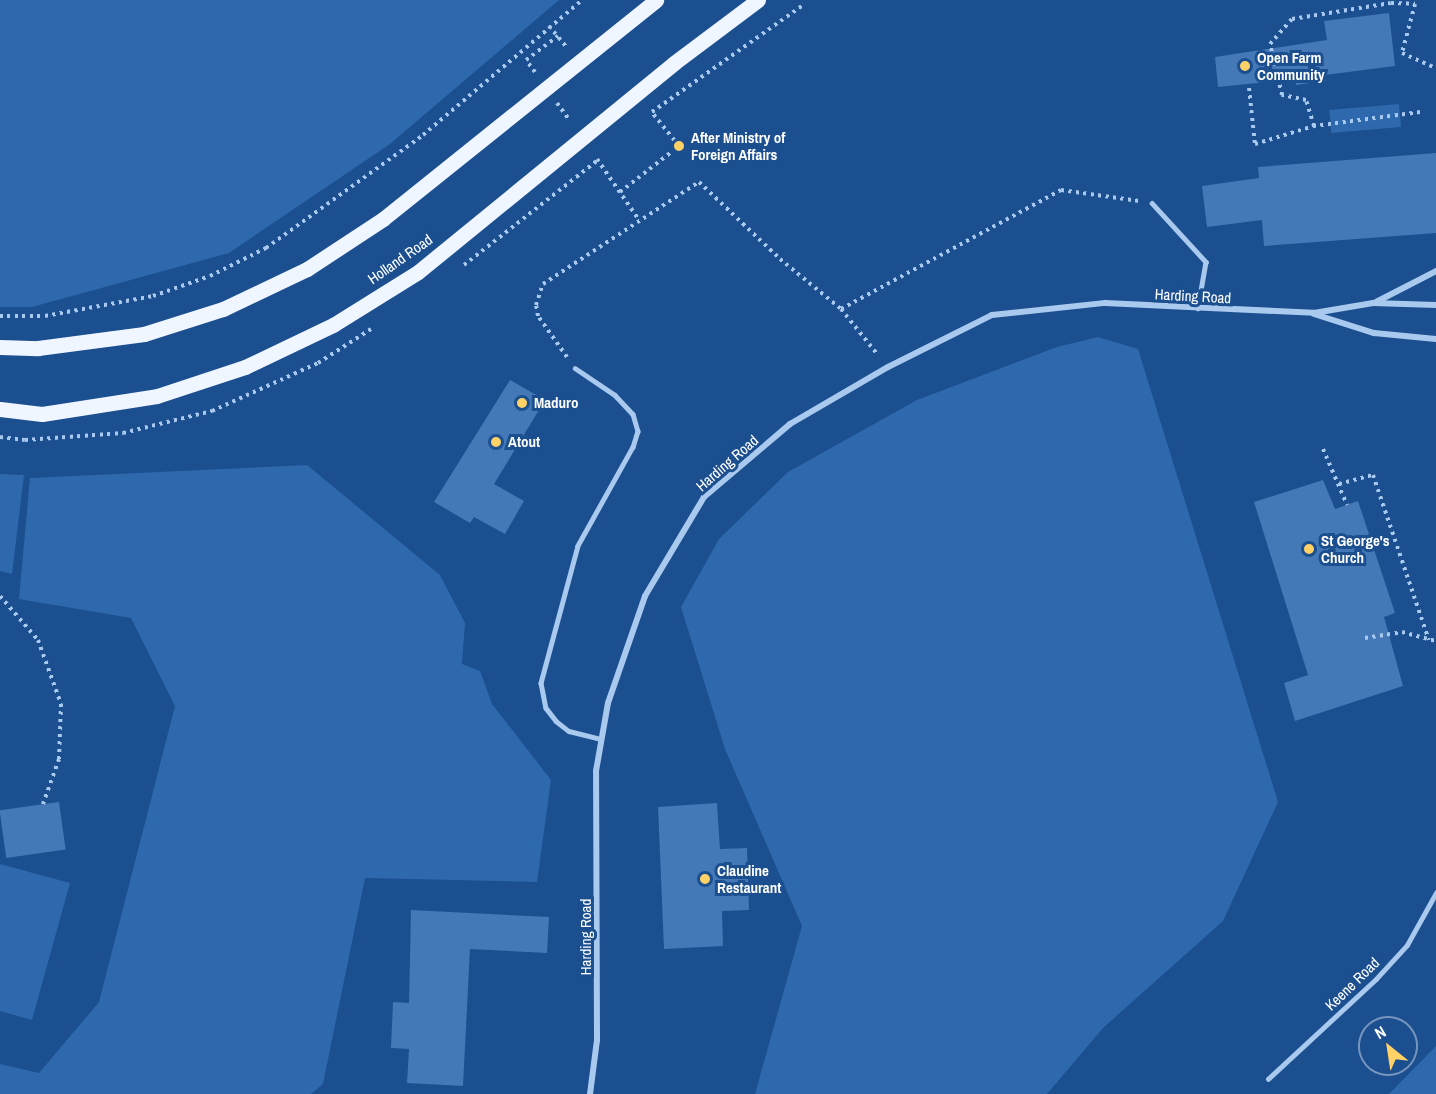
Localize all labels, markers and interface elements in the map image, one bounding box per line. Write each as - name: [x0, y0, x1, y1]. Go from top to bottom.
- place label: Open Farm Community: [1257, 48, 1325, 83]
- marker: Open Farm Community: [1238, 59, 1252, 73]
- place label: After Ministry of Foreign Affairs: [691, 128, 785, 163]
- marker: After Ministry of Foreign Affairs: [672, 139, 686, 153]
- street label: Holland Road: [364, 230, 436, 288]
- street label: Harding Road: [1154, 285, 1232, 307]
- place label: Maduro: [534, 394, 578, 412]
- marker: Maduro: [515, 396, 529, 410]
- street label: Harding Road: [692, 431, 762, 495]
- place label: Atout: [508, 433, 540, 451]
- marker: Atout: [489, 435, 503, 449]
- place label: St George's Church: [1321, 531, 1390, 566]
- marker: St George's Church: [1302, 542, 1316, 556]
- place label: Claudine Restaurant: [717, 861, 781, 896]
- marker: Claudine Restaurant: [698, 872, 712, 886]
- street label: Harding Road: [577, 899, 595, 975]
- street label: Keene Road: [1321, 954, 1383, 1014]
- north arrow: [1358, 1016, 1418, 1076]
- text: N: [1370, 1020, 1390, 1044]

